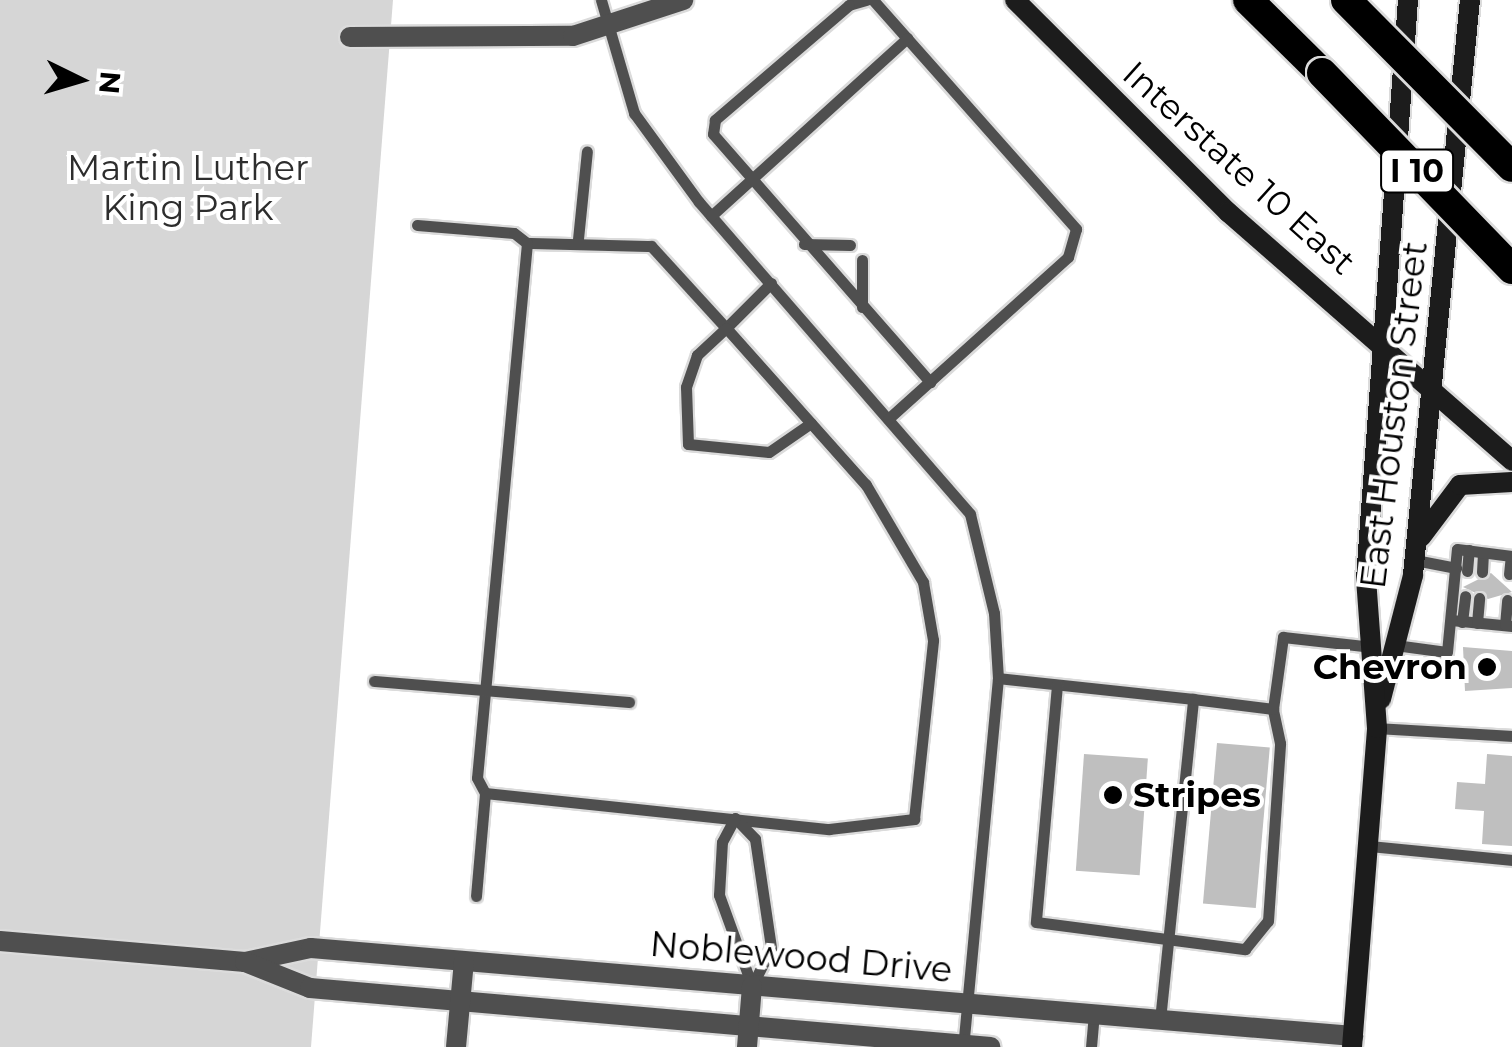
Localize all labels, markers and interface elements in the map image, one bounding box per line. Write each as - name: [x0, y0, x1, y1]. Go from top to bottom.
- north arrow: [30, 30, 130, 130]
- street label: Interstate 10 East: [1114, 53, 1364, 283]
- text: N: [92, 70, 128, 95]
- road number: I 10: [1380, 144, 1454, 198]
- park label: Martin Luther King Park: [67, 147, 309, 229]
- street label: East Houston Street: [1352, 239, 1436, 591]
- place label: Chevron: [1313, 646, 1467, 688]
- marker: Chevron: [1476, 656, 1498, 678]
- place label: Stripes: [1133, 774, 1261, 816]
- marker: Stripes: [1102, 784, 1124, 806]
- street label: Noblewood Drive: [648, 923, 954, 991]

